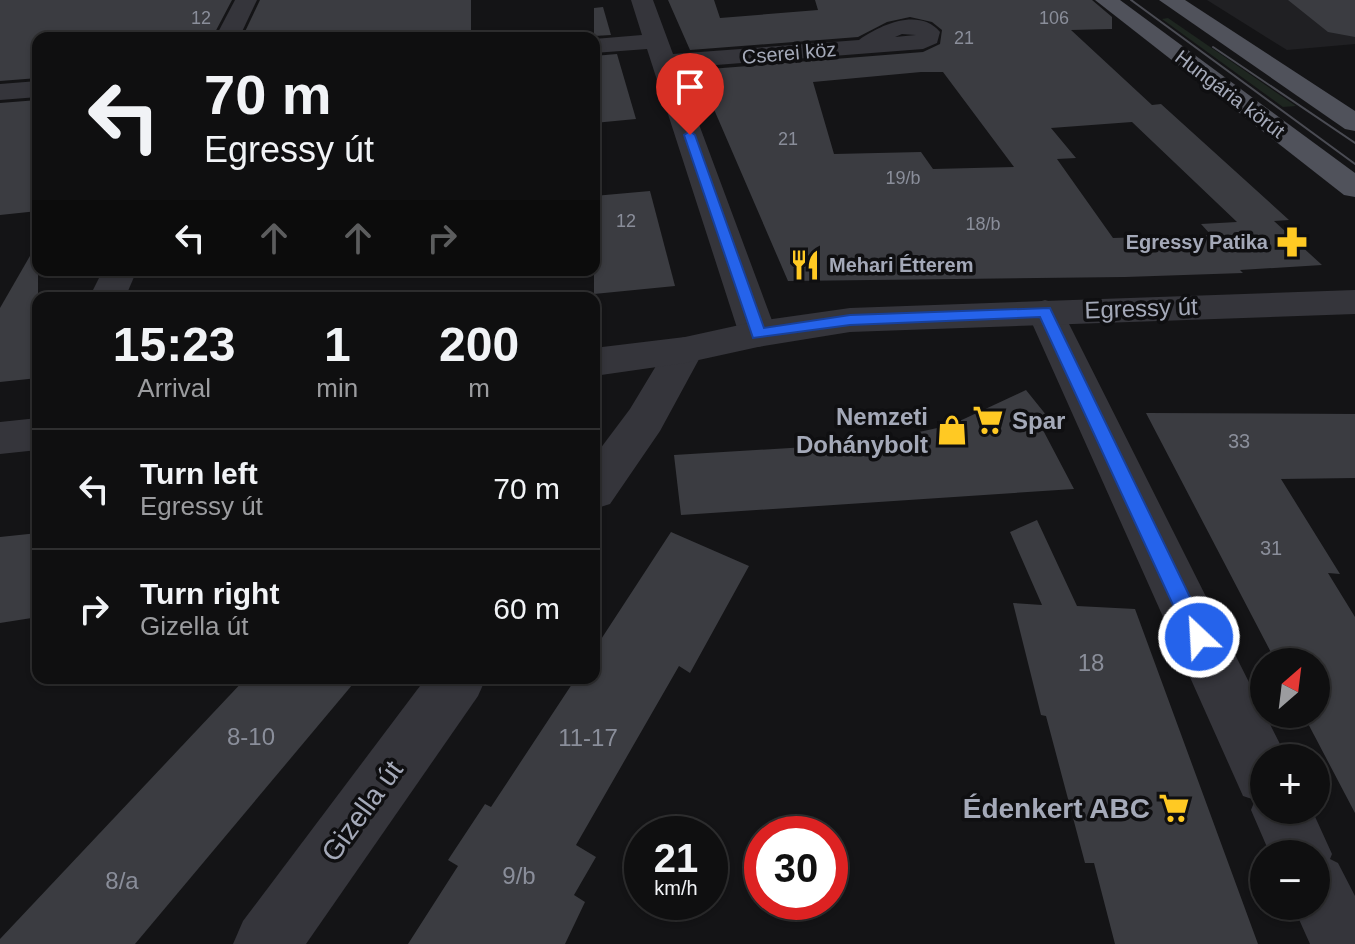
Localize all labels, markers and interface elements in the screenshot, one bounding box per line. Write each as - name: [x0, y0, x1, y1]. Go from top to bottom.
- house number: 12: [191, 8, 211, 28]
- house number: 106: [1039, 8, 1069, 28]
- house number: 21: [954, 28, 974, 48]
- street label: Cserei köz: [741, 38, 837, 68]
- street label: Hungária körút: [1171, 46, 1289, 143]
- pin: [656, 53, 724, 135]
- text: 70 m: [204, 63, 332, 126]
- icon: left: [72, 64, 176, 168]
- icon: arrive: [668, 65, 712, 109]
- text: Egressy út: [204, 129, 374, 170]
- house number: 21: [778, 129, 798, 149]
- house number: 19/b: [885, 168, 921, 188]
- house number: 12: [616, 211, 636, 231]
- house number: 18/b: [965, 214, 1001, 234]
- icon: left: [168, 216, 212, 260]
- icon: ahead: [252, 216, 296, 260]
- icon: ahead: [336, 216, 380, 260]
- icon: right: [420, 216, 464, 260]
- pharmacy icon: Egressy Patika: [1275, 225, 1309, 259]
- place label: Egressy Patika: [1126, 231, 1269, 253]
- restaurant icon: Mehari Étterem: [788, 248, 822, 282]
- place label: Mehari Étterem: [829, 254, 974, 276]
- street label: Egressy út: [1084, 293, 1198, 323]
- text: 15:23: [113, 318, 236, 371]
- text: 1: [324, 318, 351, 371]
- text: 200: [439, 318, 519, 371]
- text: Arrival: [137, 373, 211, 403]
- text: min: [316, 373, 358, 403]
- text: m: [468, 373, 490, 403]
- place label: Nemzeti Dohánybolt: [796, 403, 928, 458]
- supermarket icon: Spar: [971, 403, 1005, 437]
- place label: Spar: [1012, 407, 1065, 434]
- shop icon: Nemzeti Dohánybolt: [935, 413, 969, 447]
- house number: 33: [1228, 430, 1250, 452]
- text: Turn left: [140, 457, 258, 490]
- icon: left: [72, 467, 116, 511]
- text: 70 m: [493, 472, 560, 505]
- text: Egressy út: [140, 491, 263, 521]
- house number: 31: [1260, 537, 1282, 559]
- text: Turn right: [140, 577, 279, 610]
- icon: right: [72, 587, 116, 631]
- text: 60 m: [493, 592, 560, 625]
- position arrow: [1157, 595, 1241, 679]
- text: Gizella út: [140, 611, 248, 641]
- north arrow: [1250, 648, 1330, 728]
- map controls: [1250, 648, 1330, 920]
- house number: 18: [1078, 649, 1104, 676]
- house number: 8-10: [227, 723, 275, 750]
- house number: 11-17: [558, 724, 618, 751]
- button: +: [1250, 744, 1330, 824]
- street label: Gizella út: [315, 754, 409, 867]
- supermarket icon: Édenkert ABC: [1157, 791, 1191, 825]
- place label: Édenkert ABC: [963, 793, 1150, 824]
- speed limit sign: 30: [744, 816, 848, 920]
- text: 21: [654, 836, 698, 880]
- button: −: [1250, 840, 1330, 920]
- house number: 9/b: [502, 862, 536, 889]
- house number: 8/a: [105, 867, 139, 894]
- text: km/h: [654, 877, 698, 899]

